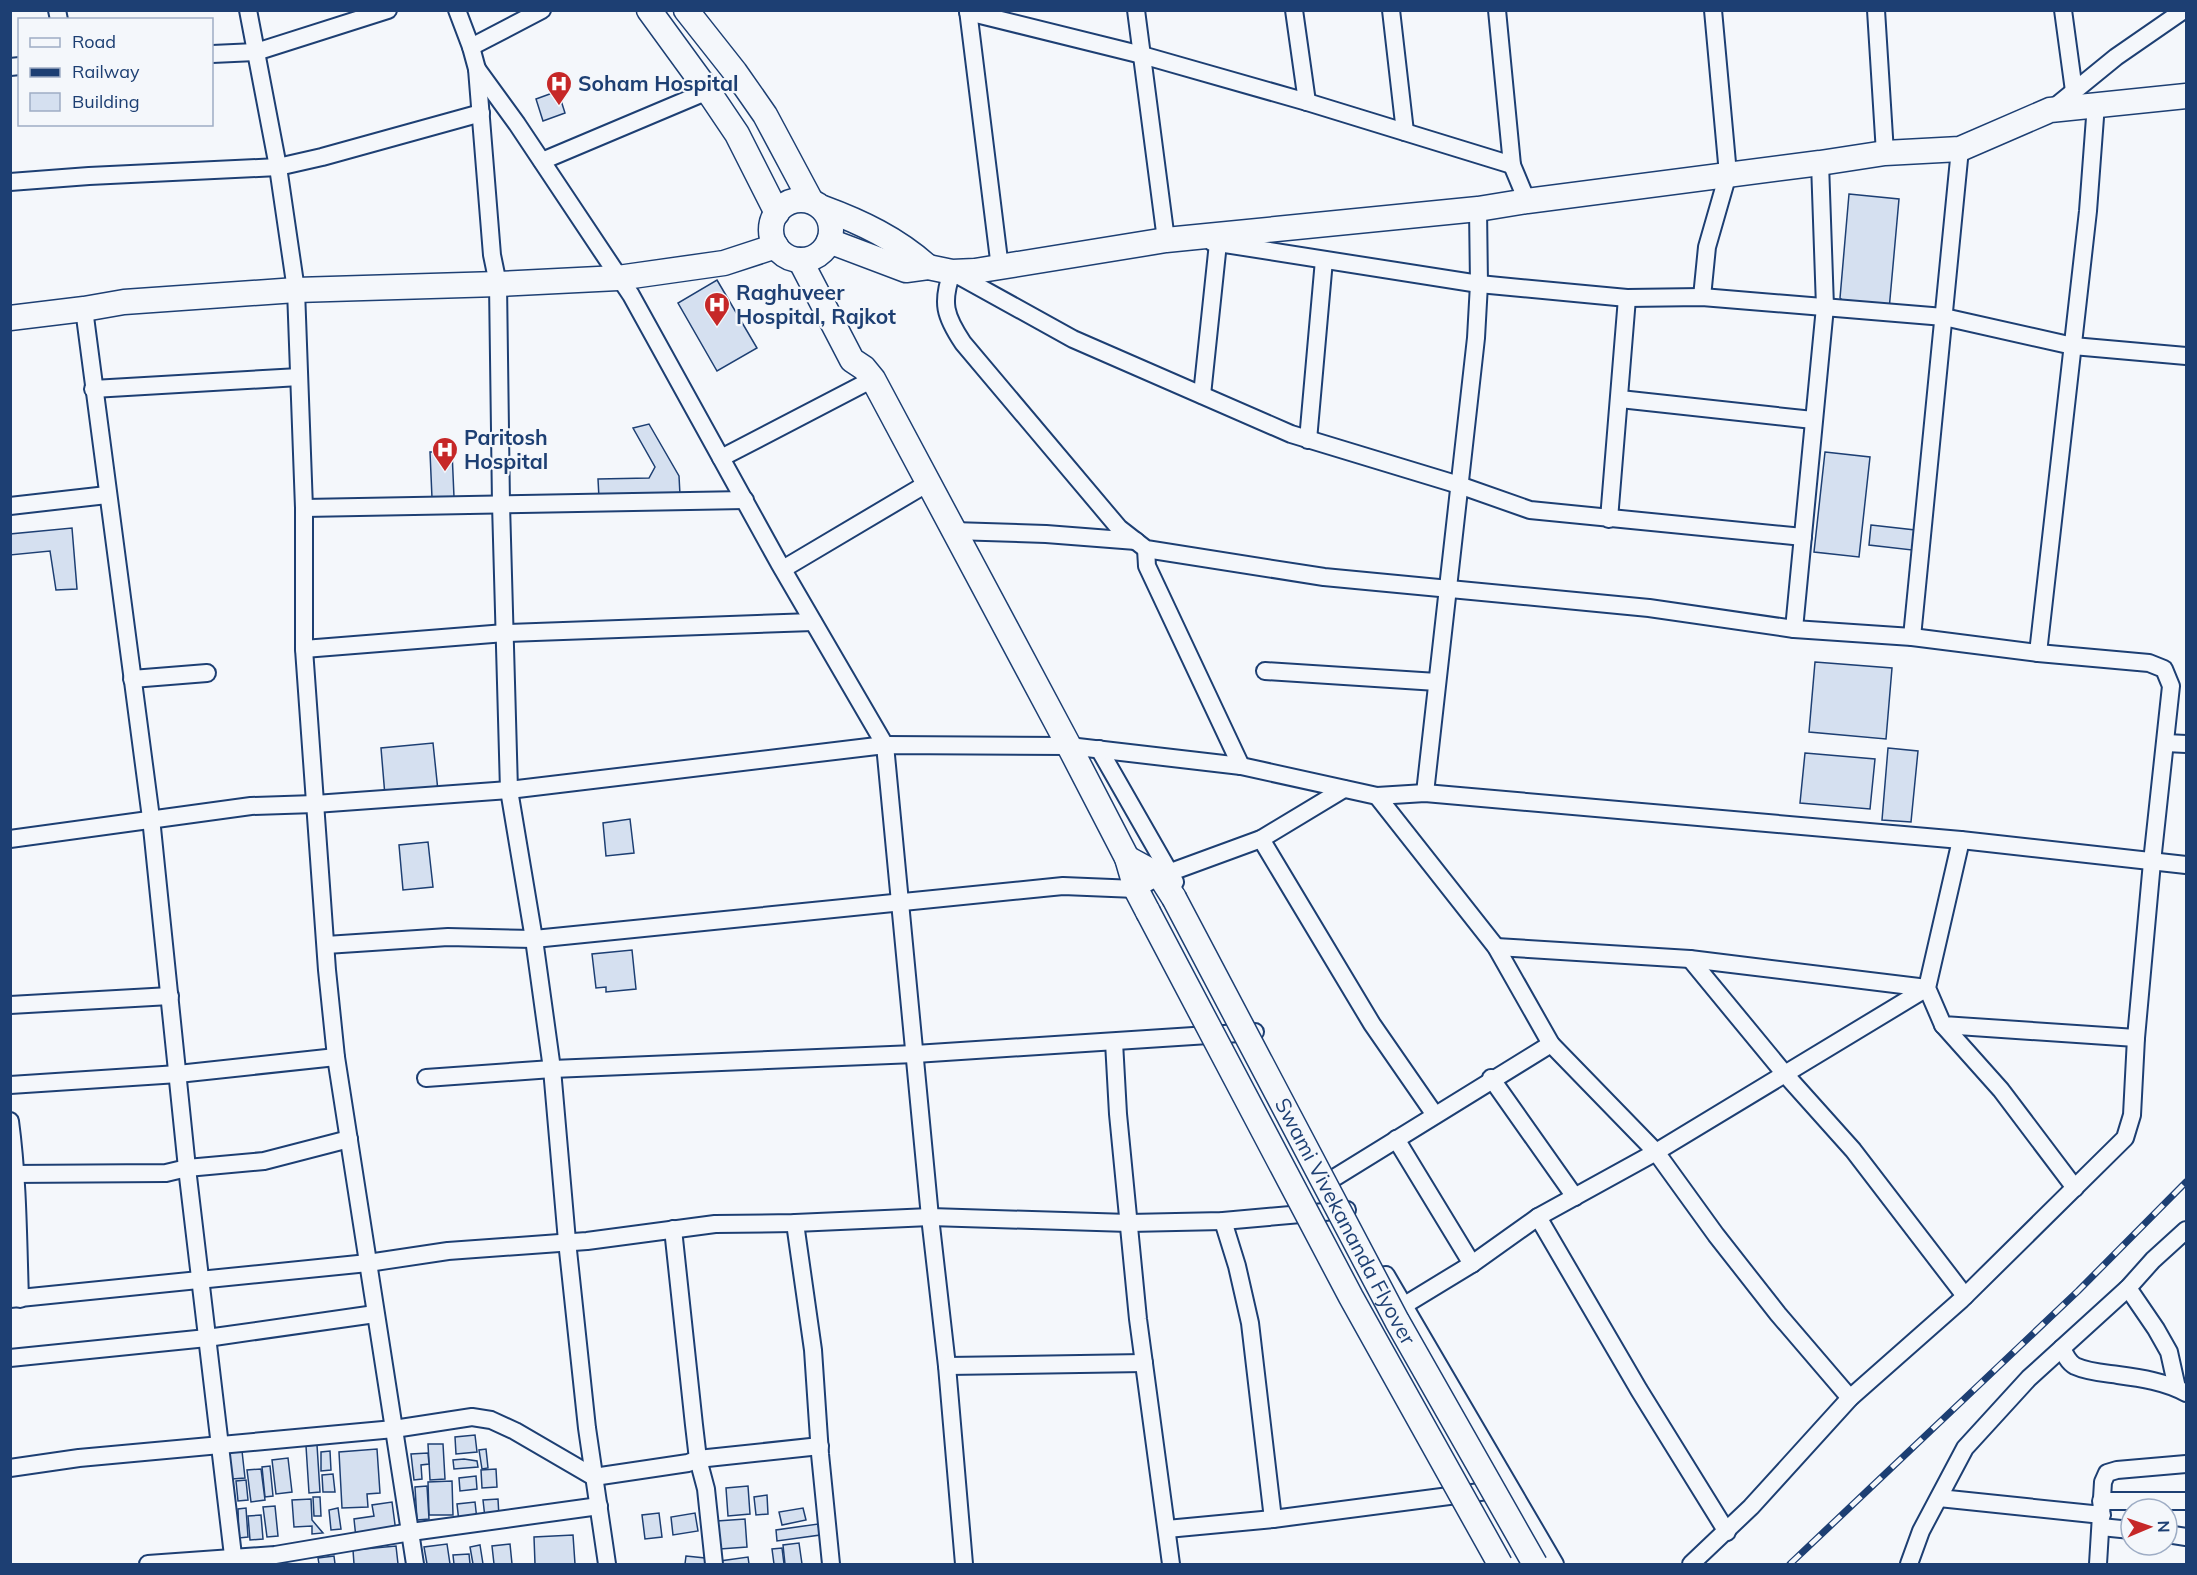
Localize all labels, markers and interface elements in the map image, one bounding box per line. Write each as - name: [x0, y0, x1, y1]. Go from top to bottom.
- legend: [18, 18, 213, 126]
- text: Road: [72, 30, 116, 53]
- text: Railway: [72, 60, 140, 83]
- hospital icon: Soham Hospital: [544, 69, 574, 107]
- place label: Soham Hospital: [578, 70, 738, 96]
- text: Building: [72, 90, 140, 113]
- place label: Raghuveer Hospital, Rajkot: [736, 279, 896, 329]
- hospital icon: Raghuveer Hospital, Rajkot: [702, 290, 732, 328]
- place label: Paritosh Hospital: [464, 424, 548, 474]
- hospital icon: Paritosh Hospital: [430, 435, 460, 473]
- street label: Swami Vivekananda Flyover: [1270, 1093, 1422, 1350]
- north arrow: [2119, 1497, 2179, 1557]
- text: N: [2154, 1520, 2174, 1533]

